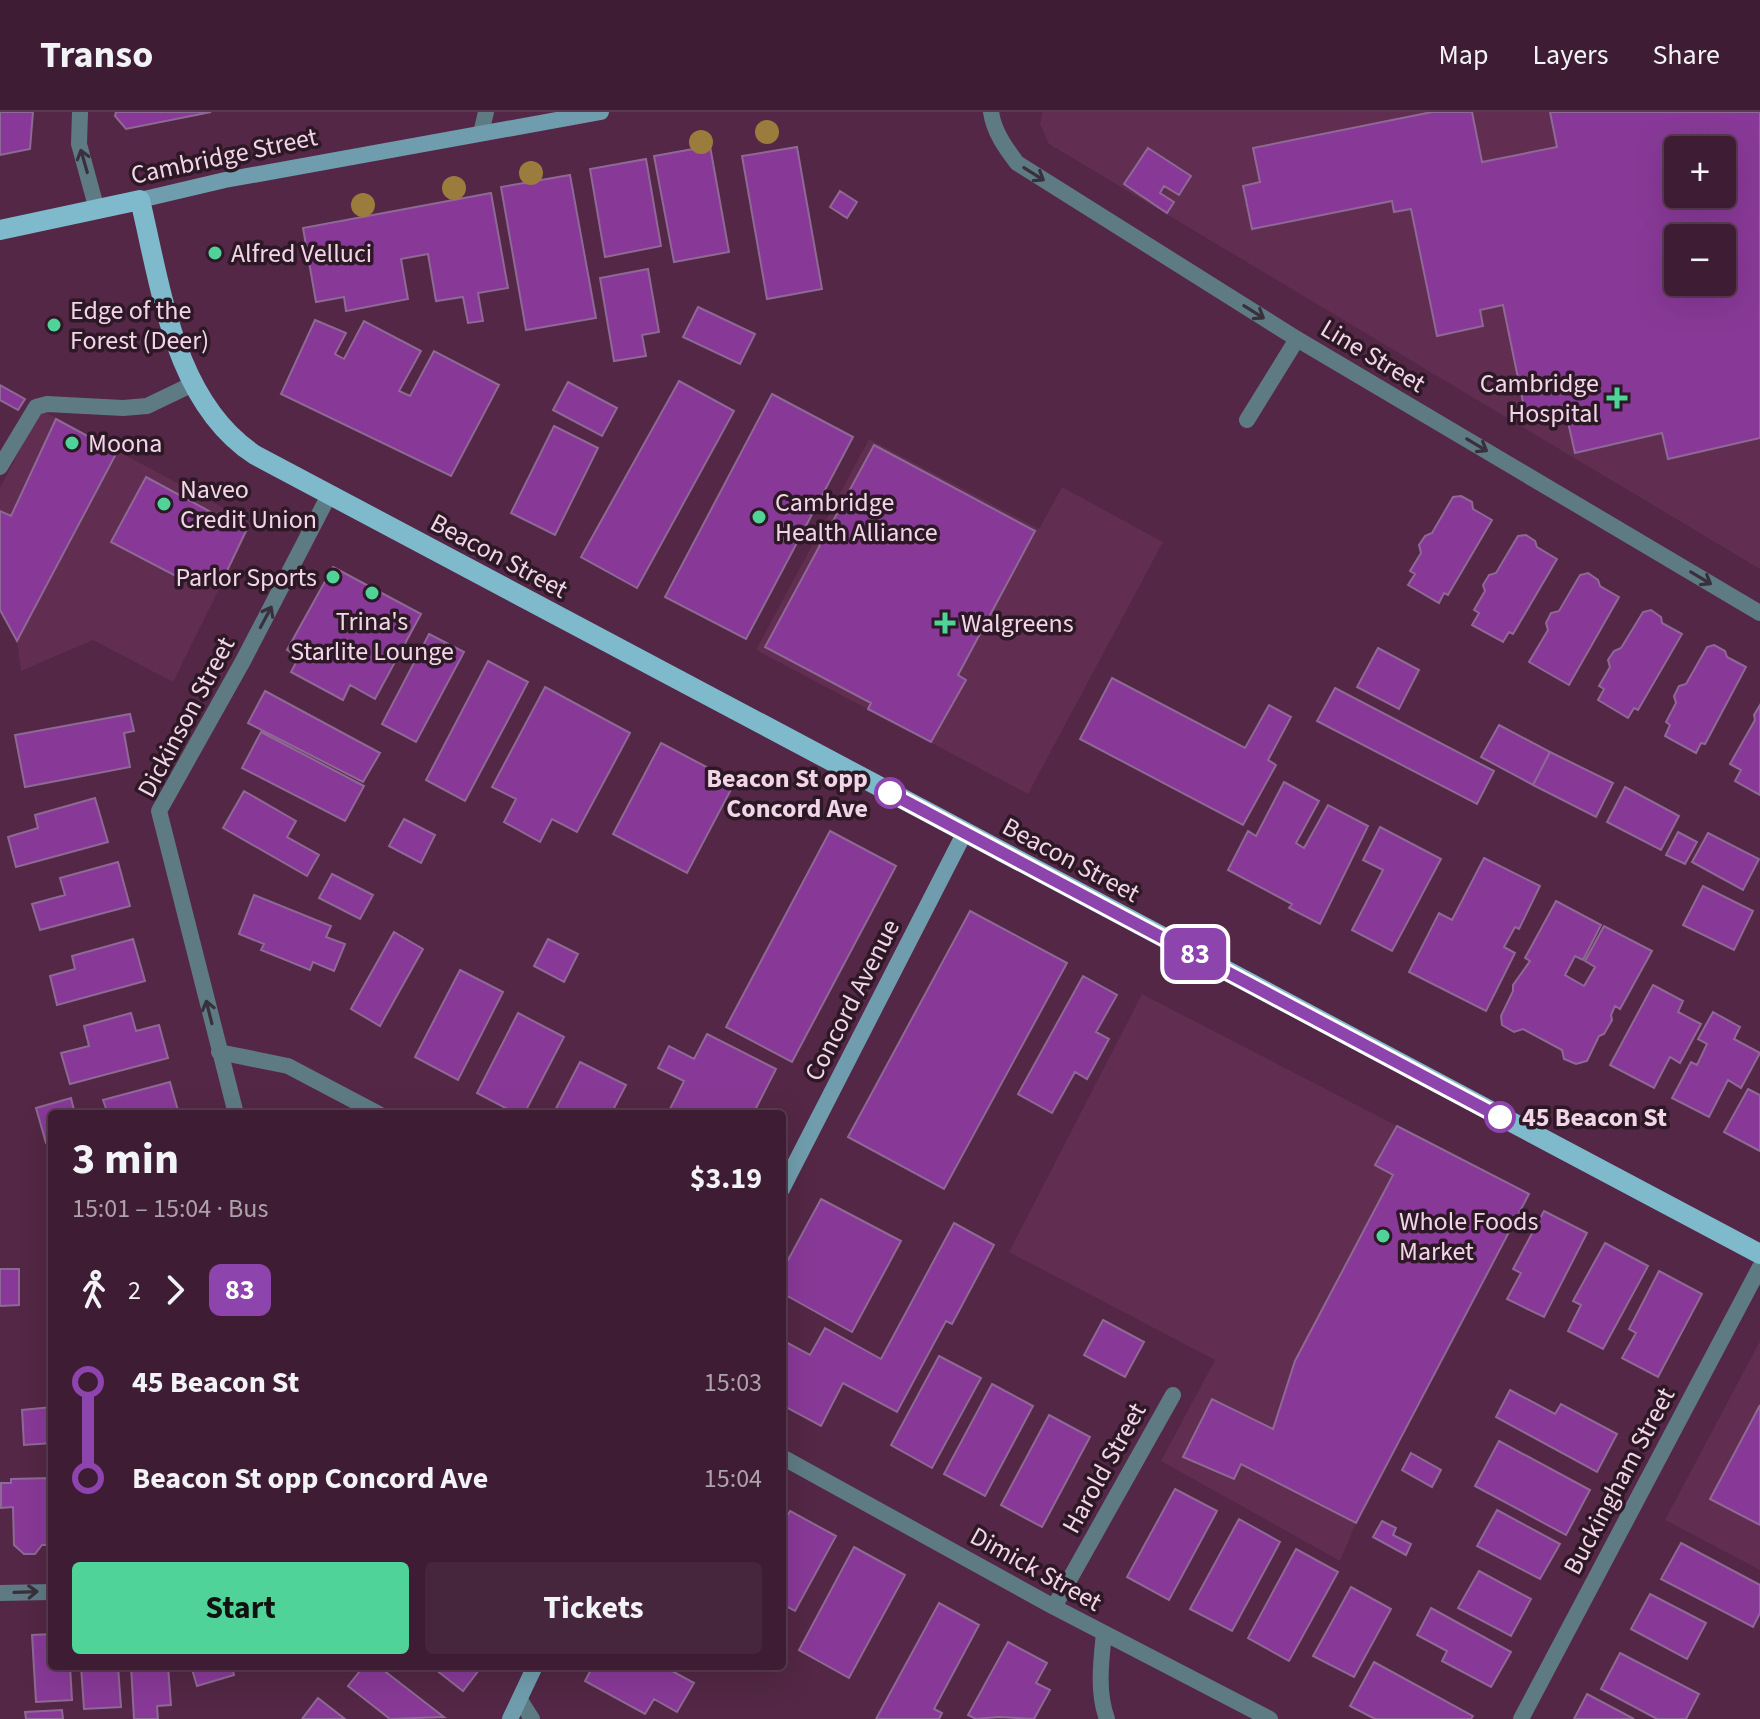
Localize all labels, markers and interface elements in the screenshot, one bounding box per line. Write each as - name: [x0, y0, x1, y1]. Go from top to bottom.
- text: Transo: [40, 28, 153, 82]
- text: Map: [1438, 35, 1488, 75]
- text: Layers: [1532, 35, 1608, 75]
- text: Share: [1652, 35, 1720, 75]
- street label: Cambridge Street: [127, 118, 321, 194]
- map controls: [1664, 136, 1736, 296]
- button: +: [1664, 136, 1736, 208]
- one-way arrow: [76, 149, 91, 175]
- one-way arrow: [1022, 166, 1045, 182]
- button: −: [1664, 224, 1736, 296]
- place label: Alfred Velluci: [231, 235, 372, 272]
- marker: Alfred Velluci: [206, 244, 224, 262]
- place label: Edge of the Forest (Deer): [70, 292, 209, 359]
- one-way arrow: [1242, 304, 1265, 320]
- street label: Line Street: [1314, 310, 1433, 402]
- marker: Edge of the Forest (Deer): [45, 316, 63, 334]
- place label: Cambridge Hospital: [1480, 365, 1599, 432]
- marker: Cambridge Hospital: [1606, 387, 1628, 409]
- place label: Moona: [88, 425, 162, 462]
- marker: Moona: [63, 434, 81, 452]
- one-way arrow: [1465, 437, 1488, 453]
- place label: Naveo Credit Union: [180, 471, 317, 538]
- place label: Cambridge Health Alliance: [775, 484, 938, 551]
- marker: Naveo Credit Union: [155, 495, 173, 513]
- street label: Beacon Street: [424, 504, 574, 608]
- marker: Cambridge Health Alliance: [750, 508, 768, 526]
- place label: Parlor Sports: [175, 559, 317, 596]
- marker: Parlor Sports: [324, 568, 342, 586]
- one-way arrow: [1689, 570, 1712, 586]
- marker: Trina's Starlite Lounge: [363, 584, 381, 602]
- place label: Trina's Starlite Lounge: [290, 603, 454, 670]
- one-way arrow: [258, 605, 274, 629]
- place label: Walgreens: [961, 605, 1074, 642]
- marker: Walgreens: [936, 614, 954, 632]
- street label: Dickinson Street: [128, 630, 244, 804]
- place label: Beacon St opp Concord Ave: [706, 760, 868, 827]
- marker: Beacon St opp Concord Ave: [875, 778, 905, 808]
- street label: Beacon Street: [996, 808, 1146, 912]
- street label: Concord Avenue: [795, 913, 909, 1087]
- line badge: 83: [1159, 928, 1231, 980]
- text: 83: [1180, 934, 1210, 974]
- one-way arrow: [200, 999, 215, 1025]
- place label: 45 Beacon St: [1522, 1099, 1667, 1136]
- marker: 45 Beacon St: [1485, 1102, 1515, 1132]
- text: 3 min: [72, 1128, 179, 1191]
- text: $3.19: [690, 1157, 762, 1200]
- text: 15:01 – 15:04 · Bus: [72, 1190, 268, 1227]
- place label: Whole Foods Market: [1399, 1203, 1539, 1270]
- marker: Whole Foods Market: [1374, 1227, 1392, 1245]
- icon: walk: [72, 1268, 116, 1312]
- icon: forward: [153, 1268, 197, 1312]
- text: 83: [225, 1270, 255, 1310]
- text: 2: [128, 1272, 141, 1309]
- text: 45 Beacon St: [132, 1361, 299, 1404]
- text: 15:03: [704, 1364, 762, 1401]
- street label: Buckingham Street: [1554, 1381, 1684, 1581]
- street label: Harold Street: [1053, 1396, 1155, 1540]
- text: Beacon St opp Concord Ave: [132, 1457, 488, 1500]
- text: 15:04: [704, 1460, 762, 1497]
- street label: Dimick Street: [963, 1518, 1109, 1621]
- button: Start: [72, 1562, 409, 1654]
- button: Tickets: [425, 1562, 762, 1654]
- one-way arrow: [12, 1585, 39, 1600]

